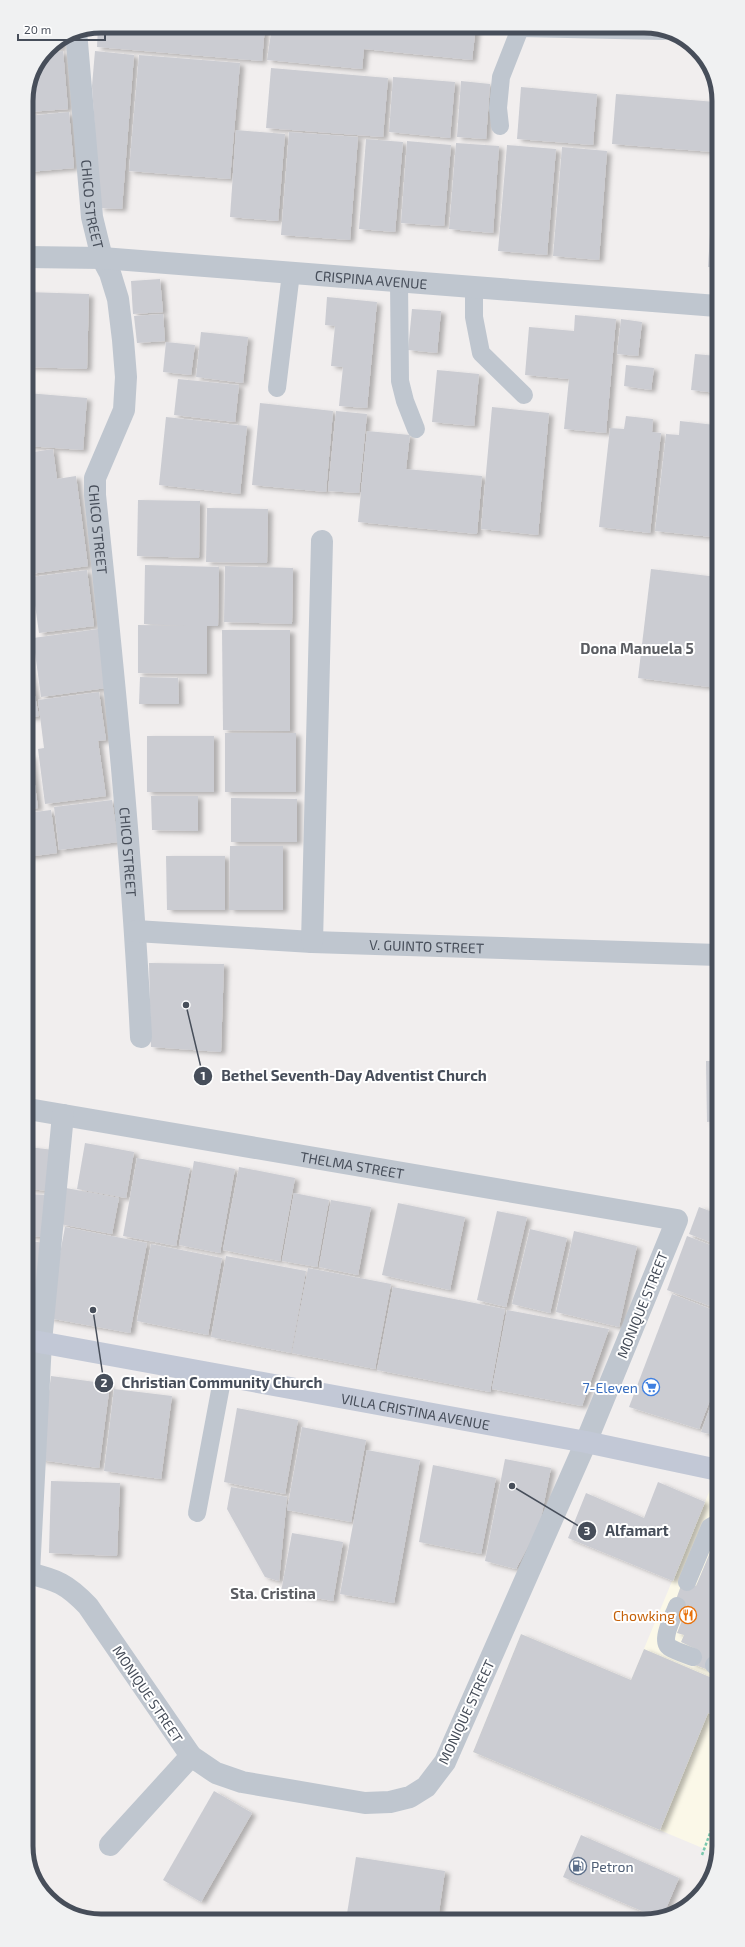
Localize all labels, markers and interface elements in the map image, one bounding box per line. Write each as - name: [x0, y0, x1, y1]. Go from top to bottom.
- scale bar: [18, 16, 105, 42]
- text: 20 m: [24, 22, 51, 36]
- street label: CHICO STREET: [79, 159, 108, 250]
- street label: CRISPINA AVENUE: [314, 266, 428, 292]
- street label: CHICO STREET: [86, 485, 112, 575]
- district label: Dona Manuela 5: [580, 639, 694, 657]
- street label: CHICO STREET: [117, 806, 141, 897]
- street label: V. GUINTO STREET: [369, 935, 484, 956]
- callout: Bethel Seventh-Day Adventist Church: [193, 1062, 496, 1089]
- text: Bethel Seventh-Day Adventist Church: [221, 1066, 487, 1085]
- text: 1: [200, 1068, 206, 1082]
- street label: THELMA STREET: [299, 1147, 405, 1182]
- street label: MONIQUE STREET: [613, 1249, 671, 1361]
- callout: Christian Community Church: [94, 1369, 331, 1396]
- text: Christian Community Church: [122, 1373, 322, 1392]
- text: 2: [101, 1375, 108, 1389]
- supermarket icon: 7-Eleven: [641, 1377, 661, 1397]
- place label: 7-Eleven: [582, 1379, 638, 1396]
- street label: VILLA CRISTINA AVENUE: [340, 1389, 491, 1433]
- callout: Alfamart: [577, 1517, 676, 1544]
- text: Alfamart: [605, 1521, 669, 1539]
- text: 3: [584, 1523, 591, 1537]
- district label: Sta. Cristina: [230, 1584, 316, 1602]
- restaurant icon: Chowking: [678, 1605, 698, 1625]
- place label: Chowking: [613, 1607, 675, 1624]
- street label: MONIQUE STREET: [109, 1642, 187, 1746]
- street label: MONIQUE STREET: [434, 1657, 498, 1767]
- fuel station icon: Petron: [568, 1856, 588, 1876]
- place label: Petron: [591, 1858, 634, 1875]

